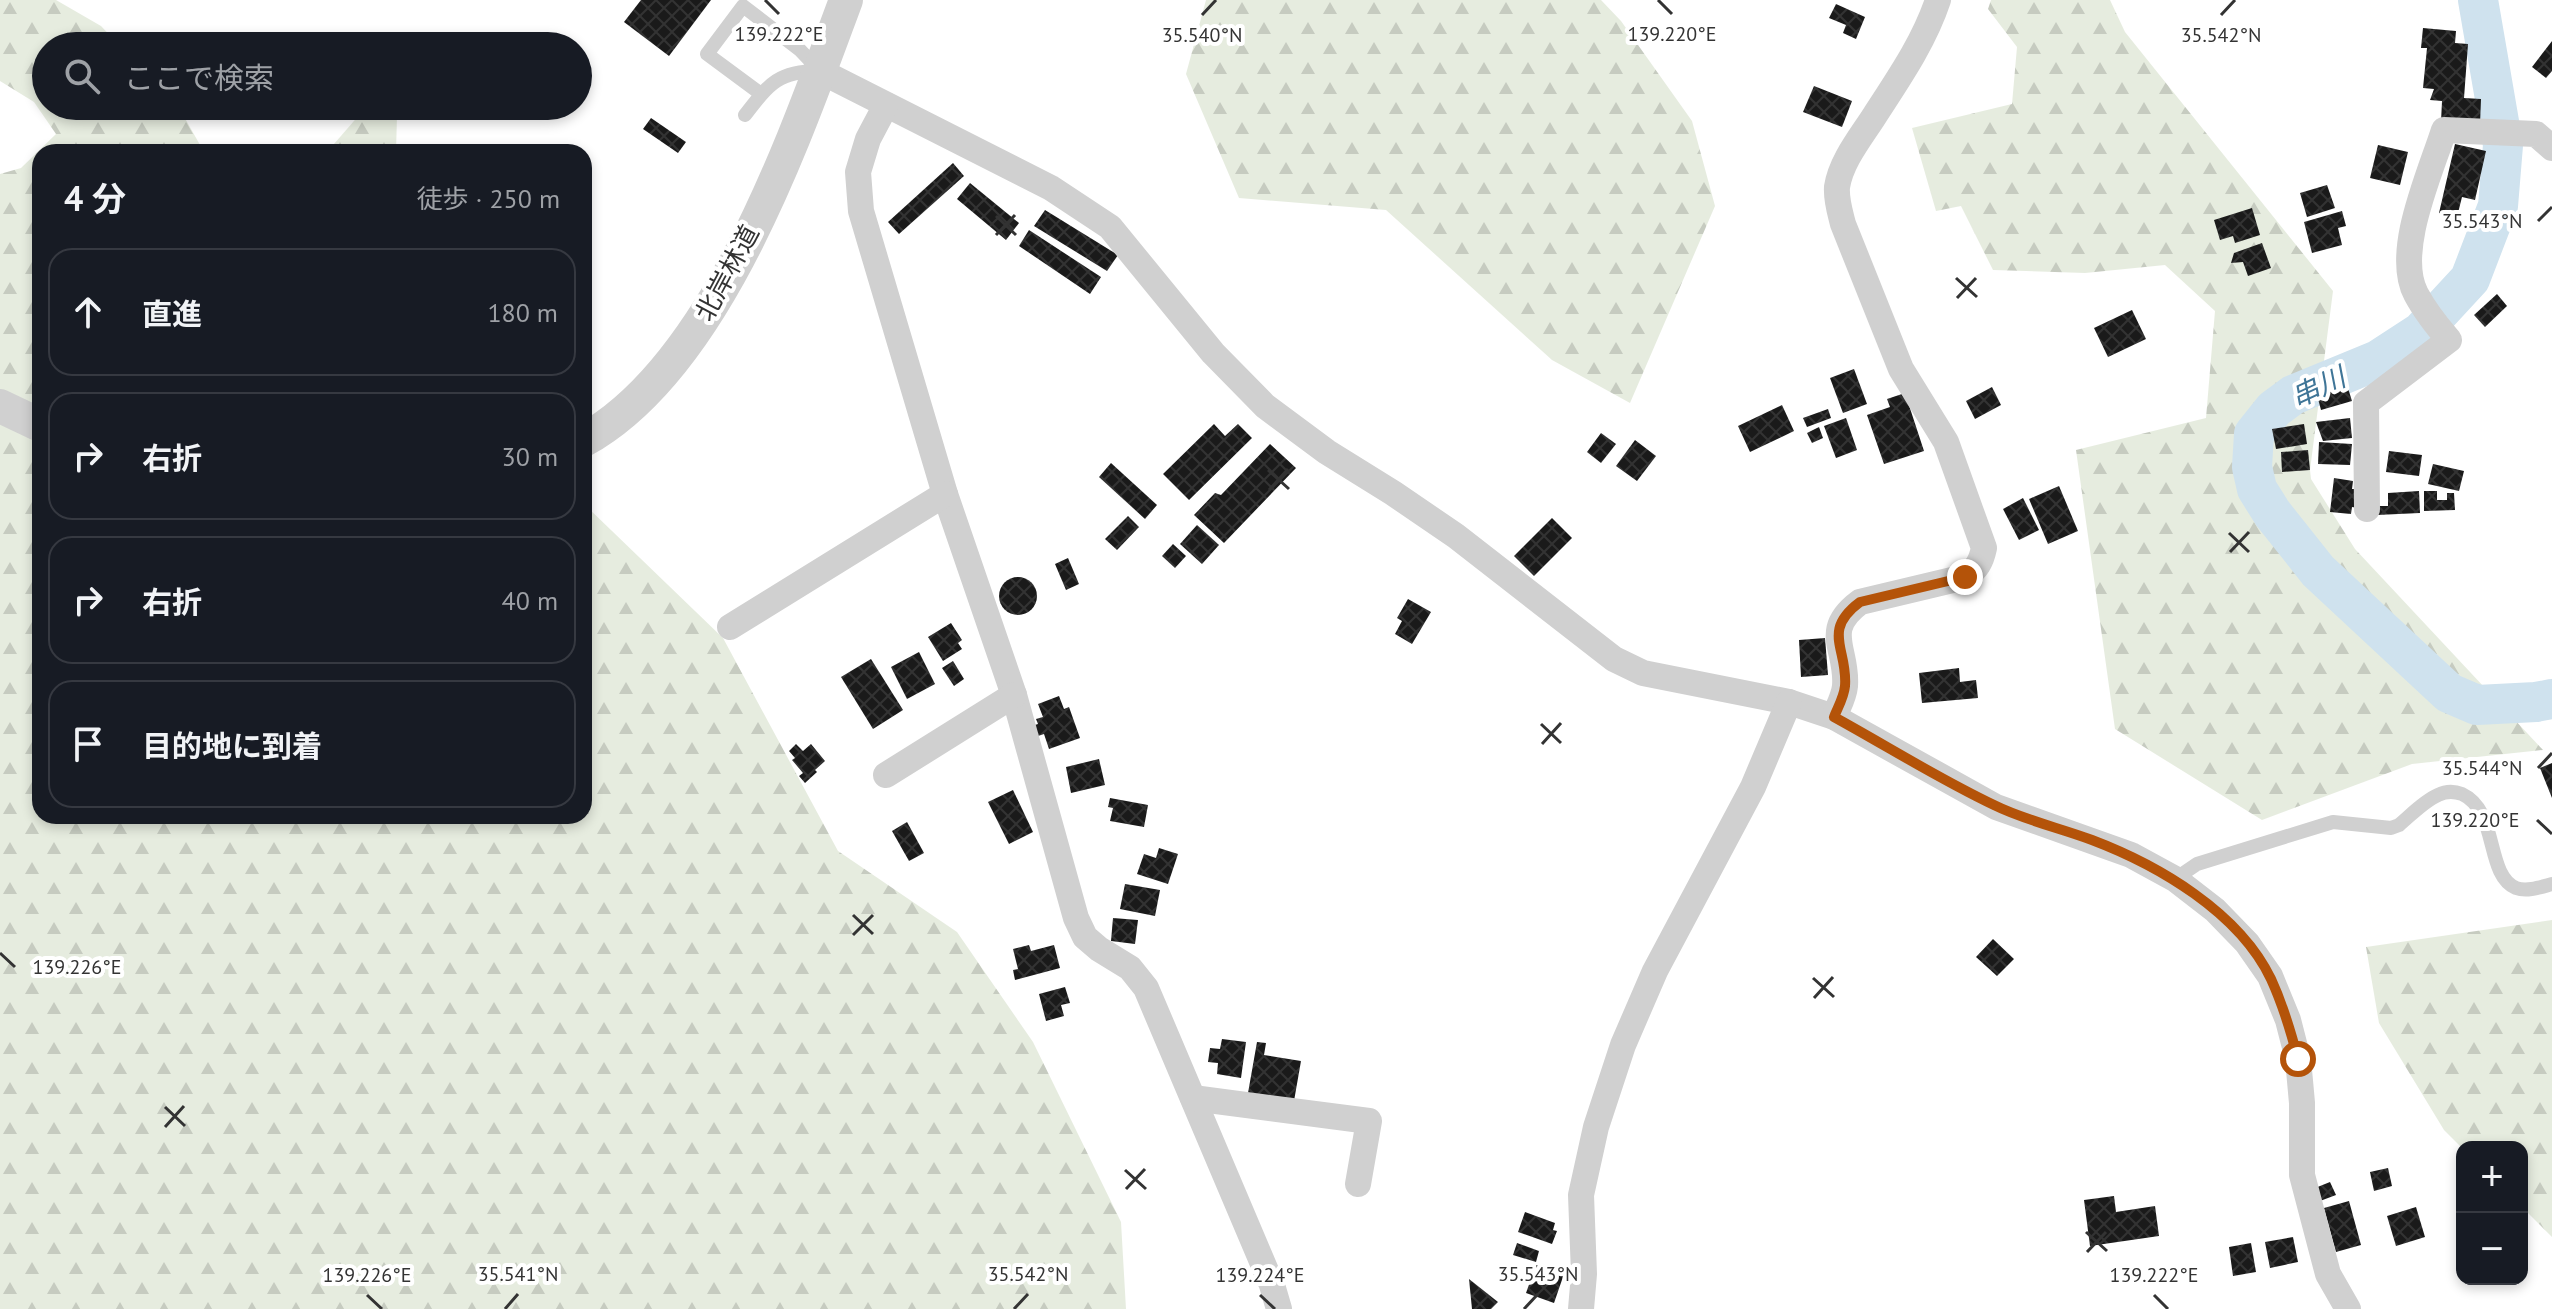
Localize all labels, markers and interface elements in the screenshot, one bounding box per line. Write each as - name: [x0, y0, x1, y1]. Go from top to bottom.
- text: 139.222°E: [735, 21, 823, 47]
- text: 139.220°E: [1628, 21, 1716, 47]
- text: 35.540°N: [1162, 22, 1242, 48]
- text: 35.542°N: [2181, 22, 2261, 48]
- search box: [32, 32, 592, 120]
- icon: search: [60, 54, 104, 98]
- text: ここで検索: [124, 58, 274, 97]
- text: 4 分: [64, 176, 126, 220]
- text: 徒歩 · 250 m: [417, 182, 560, 215]
- text: 35.543°N: [2442, 208, 2522, 234]
- street label: 北岸林道: [688, 219, 766, 326]
- icon: ahead: [66, 290, 110, 334]
- text: 直進: [142, 294, 202, 333]
- text: 180 m: [487, 296, 558, 329]
- water label: 串川: [2285, 357, 2354, 415]
- icon: right: [66, 434, 110, 478]
- text: 右折: [142, 438, 202, 477]
- text: 30 m: [502, 440, 558, 473]
- route end: [1947, 559, 1983, 595]
- icon: right: [66, 578, 110, 622]
- text: 右折: [142, 582, 202, 621]
- text: 40 m: [502, 584, 558, 617]
- icon: arrive: [66, 722, 110, 766]
- text: 目的地に到着: [142, 726, 322, 765]
- text: 35.544°N: [2442, 755, 2522, 781]
- text: 139.220°E: [2431, 807, 2519, 833]
- text: 139.226°E: [33, 954, 121, 980]
- route start: [2280, 1041, 2316, 1077]
- map controls: [2456, 1141, 2528, 1285]
- button: +: [2456, 1141, 2528, 1213]
- button: −: [2456, 1213, 2528, 1285]
- text: 35.541°N: [478, 1261, 558, 1287]
- text: 35.542°N: [988, 1261, 1068, 1287]
- text: 35.543°N: [1498, 1261, 1578, 1287]
- text: 139.226°E: [323, 1262, 411, 1288]
- text: 139.224°E: [1216, 1262, 1304, 1288]
- text: 139.222°E: [2110, 1262, 2198, 1288]

